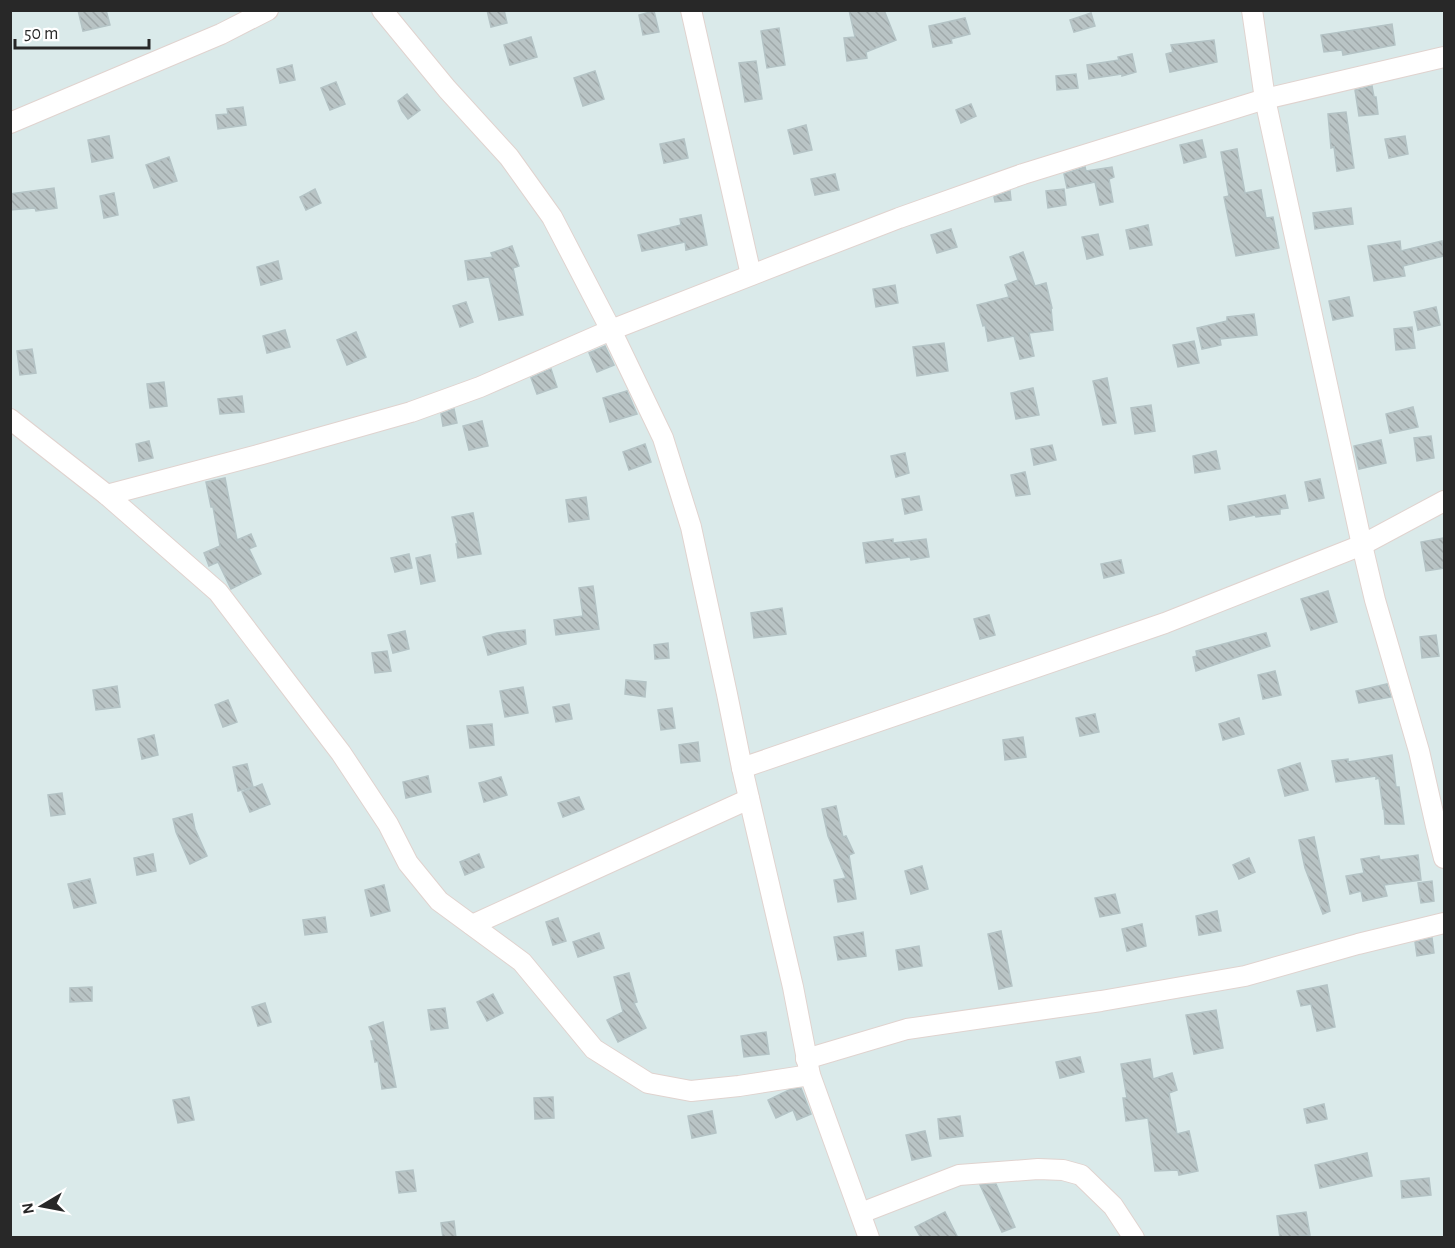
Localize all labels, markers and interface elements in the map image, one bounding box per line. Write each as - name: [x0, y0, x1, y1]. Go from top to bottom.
- scale bar: [15, 12, 148, 50]
- text: 50 m: [24, 25, 58, 43]
- north arrow: [12, 1176, 72, 1236]
- text: N: [19, 1202, 37, 1215]

